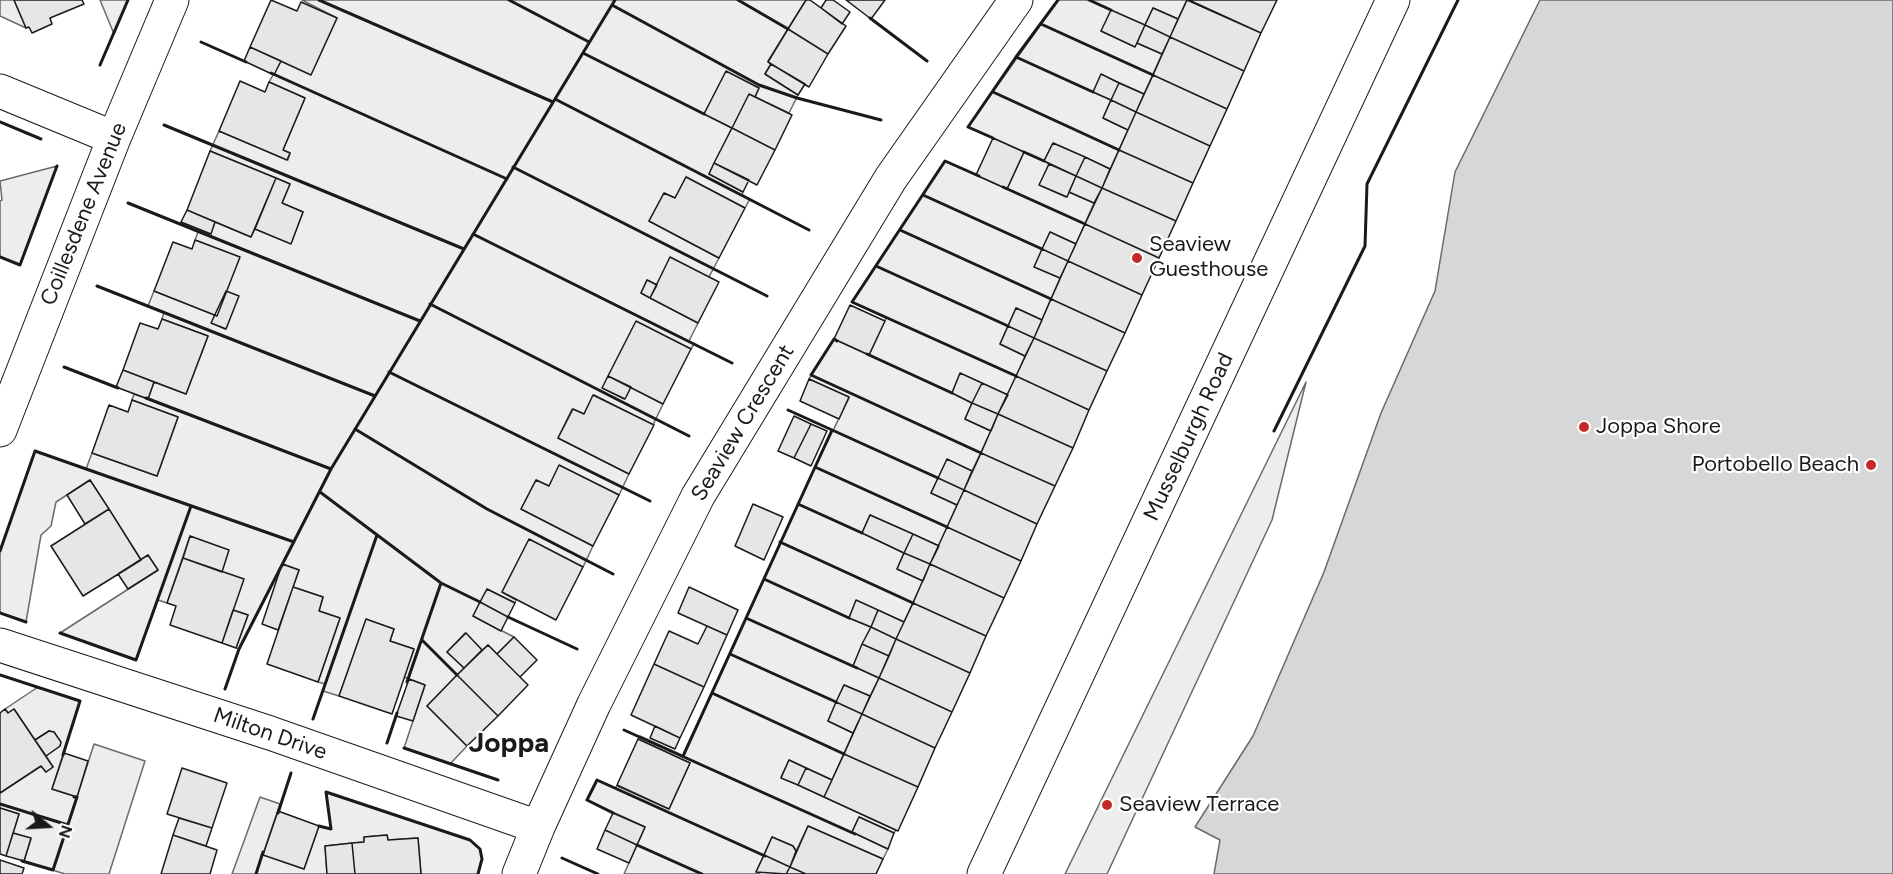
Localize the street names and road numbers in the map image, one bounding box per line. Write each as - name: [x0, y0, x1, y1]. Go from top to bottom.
- street label: Coillesdene Avenue: [35, 119, 133, 309]
- street label: Seaview Crescent: [686, 340, 800, 506]
- street label: Musselburgh Road: [1139, 349, 1239, 525]
- street label: Milton Drive: [210, 702, 330, 766]

